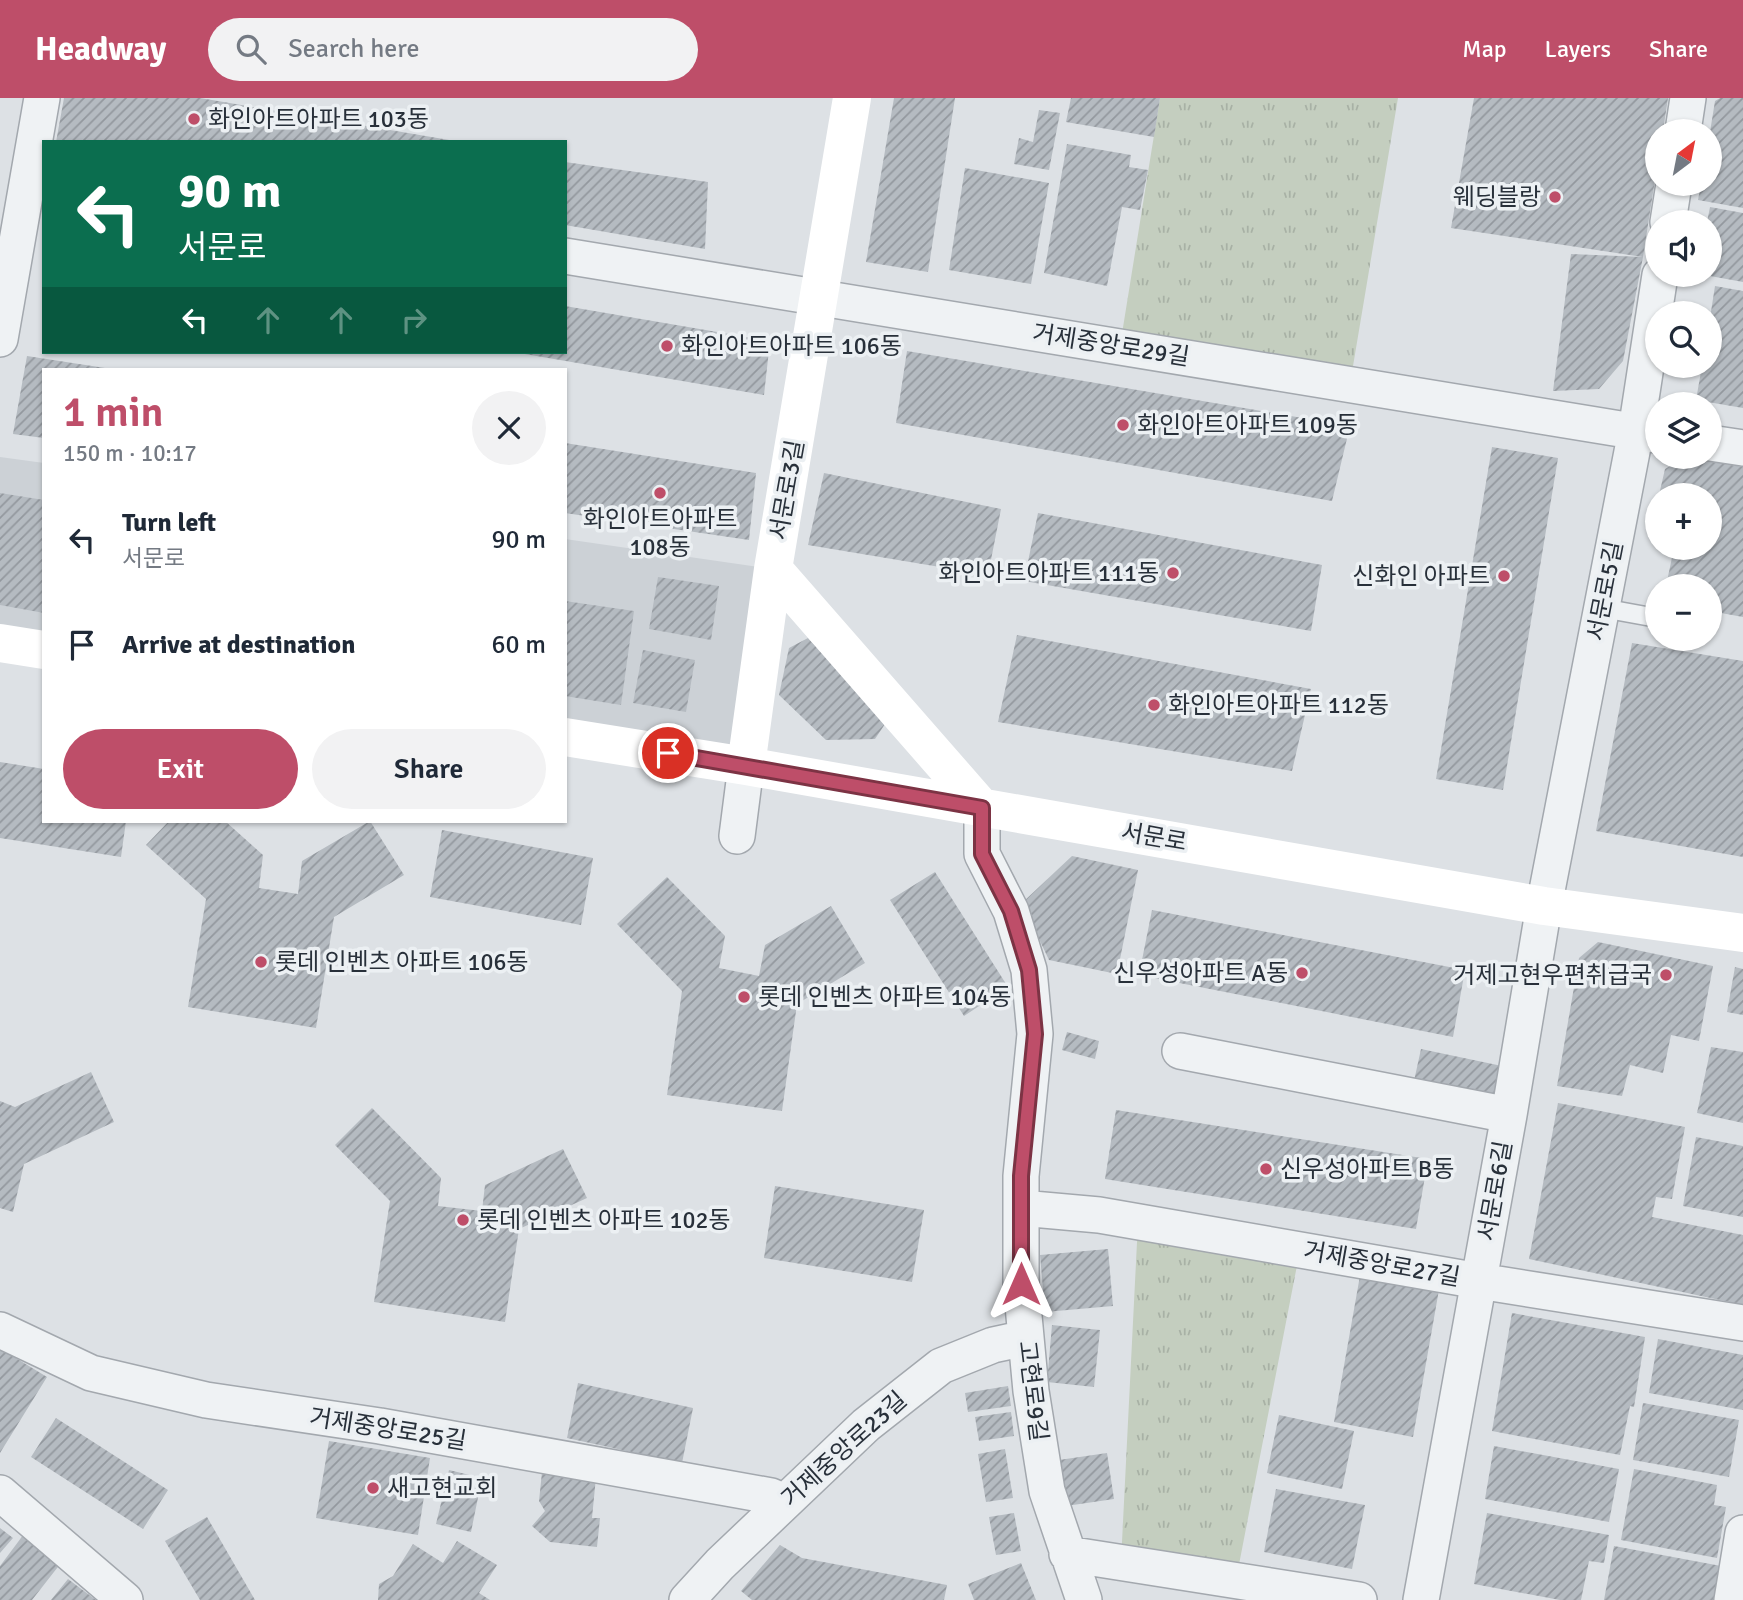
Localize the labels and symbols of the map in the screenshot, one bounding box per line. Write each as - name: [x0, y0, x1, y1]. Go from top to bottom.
- place label: 화인아트아파트 103동: [208, 104, 429, 134]
- marker: 화인아트아파트 103동: [186, 111, 202, 127]
- north arrow: [1645, 119, 1722, 196]
- place label: 웨딩블랑: [1453, 182, 1541, 212]
- marker: 웨딩블랑: [1547, 189, 1563, 205]
- street label: 거제중앙로29길: [1030, 318, 1192, 372]
- place label: 화인아트아파트 106동: [681, 331, 902, 361]
- marker: 화인아트아파트 106동: [659, 338, 675, 354]
- place label: 화인아트아파트 109동: [1137, 410, 1358, 440]
- marker: 화인아트아파트 109동: [1115, 417, 1131, 433]
- street label: 서문로3길: [763, 438, 811, 542]
- marker: 화인아트아파트 108동: [652, 485, 668, 501]
- place label: 화인아트아파트 108동: [583, 504, 737, 562]
- street label: 서문로5길: [1581, 538, 1629, 644]
- place label: 화인아트아파트 111동: [938, 558, 1159, 588]
- place label: 신화인 아파트: [1352, 561, 1490, 591]
- marker: 화인아트아파트 111동: [1165, 565, 1181, 581]
- marker: 신화인 아파트: [1496, 568, 1512, 584]
- place label: 화인아트아파트 112동: [1168, 690, 1389, 720]
- marker: 화인아트아파트 112동: [1146, 697, 1162, 713]
- pin: [638, 723, 698, 783]
- street label: 서문로: [1119, 816, 1189, 858]
- place label: 롯데 인벤츠 아파트 106동: [275, 947, 528, 977]
- marker: 롯데 인벤츠 아파트 106동: [253, 954, 269, 970]
- place label: 신우성아파트 A동: [1113, 958, 1288, 988]
- place label: 거제고현우편취급국: [1453, 960, 1652, 990]
- marker: 신우성아파트 A동: [1294, 965, 1310, 981]
- marker: 거제고현우편취급국: [1658, 967, 1674, 983]
- place label: 롯데 인벤츠 아파트 104동: [758, 982, 1011, 1012]
- marker: 롯데 인벤츠 아파트 104동: [736, 989, 752, 1005]
- street label: 서문로6길: [1471, 1139, 1519, 1243]
- place label: 신우성아파트 B동: [1280, 1154, 1454, 1184]
- marker: 신우성아파트 B동: [1258, 1161, 1274, 1177]
- place label: 롯데 인벤츠 아파트 102동: [477, 1205, 730, 1235]
- marker: 롯데 인벤츠 아파트 102동: [455, 1212, 471, 1228]
- street label: 거제중앙로27길: [1301, 1235, 1463, 1293]
- position arrow: [984, 1247, 1058, 1321]
- street label: 고현로9길: [1012, 1339, 1054, 1443]
- street label: 거제중앙로23길: [775, 1385, 913, 1513]
- street label: 거제중앙로25길: [307, 1402, 469, 1456]
- place label: 새고현교회: [387, 1473, 497, 1503]
- marker: 새고현교회: [365, 1480, 381, 1496]

